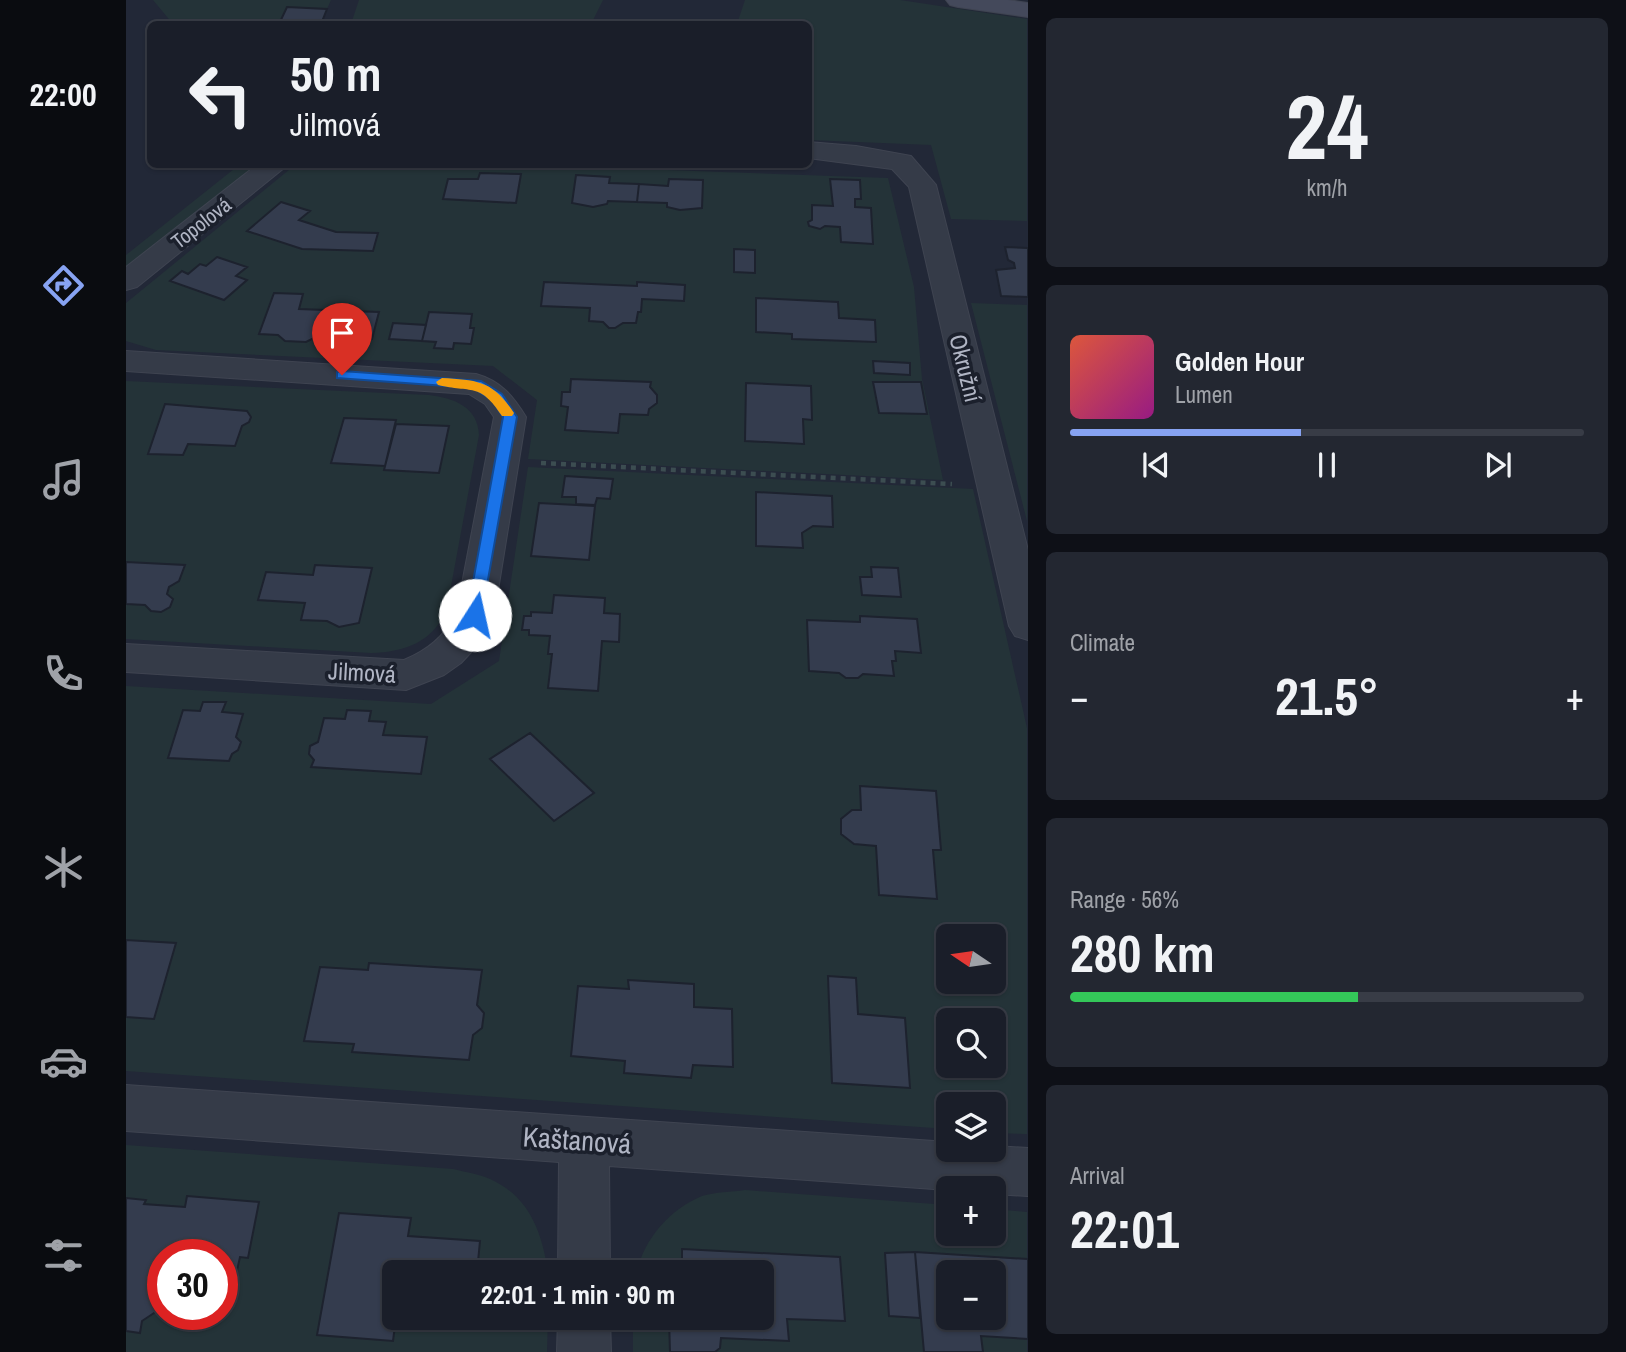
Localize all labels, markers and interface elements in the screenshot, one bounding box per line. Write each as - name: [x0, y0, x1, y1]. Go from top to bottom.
- text: 50 m: [290, 40, 382, 106]
- icon: left: [175, 49, 266, 140]
- text: 24: [1286, 65, 1369, 187]
- text: 22:00: [29, 73, 97, 116]
- text: Jilmová: [290, 103, 380, 146]
- text: km/h: [1307, 172, 1347, 203]
- street label: Topolová: [165, 190, 237, 256]
- icon: directions: [39, 261, 88, 310]
- pin: [312, 303, 372, 375]
- icon: arrive: [323, 314, 361, 352]
- street label: Okružní: [942, 331, 990, 406]
- text: Golden Hour: [1175, 344, 1304, 379]
- text: Lumen: [1175, 379, 1233, 410]
- icon: previous: [1137, 446, 1175, 484]
- icon: pause: [1308, 446, 1346, 484]
- icon: next: [1479, 446, 1517, 484]
- icon: music: [39, 455, 88, 504]
- position arrow: [438, 578, 512, 652]
- text: Climate: [1070, 627, 1135, 658]
- icon: phone: [39, 649, 88, 698]
- street label: Jilmová: [327, 654, 397, 690]
- text: 21.5°: [1275, 661, 1379, 731]
- text: −: [1070, 671, 1088, 722]
- text: +: [1566, 671, 1584, 722]
- icon: climate: [39, 843, 88, 892]
- text: Range · 56%: [1070, 884, 1179, 915]
- text: 280 km: [1070, 918, 1215, 988]
- north arrow: [936, 924, 1006, 994]
- map controls: [936, 924, 1006, 1330]
- button: search: [936, 1008, 1006, 1078]
- icon: car: [39, 1037, 88, 1086]
- button: layers: [936, 1092, 1006, 1162]
- street label: Kaštanová: [522, 1117, 633, 1163]
- text: Arrival: [1070, 1160, 1125, 1191]
- button: +: [936, 1176, 1006, 1246]
- text: 22:01: [1070, 1194, 1179, 1264]
- icon: filters: [39, 1231, 88, 1280]
- speed limit sign: 30: [147, 1239, 238, 1330]
- button: −: [936, 1260, 1006, 1330]
- text: 22:01 · 1 min · 90 m: [481, 1277, 675, 1312]

